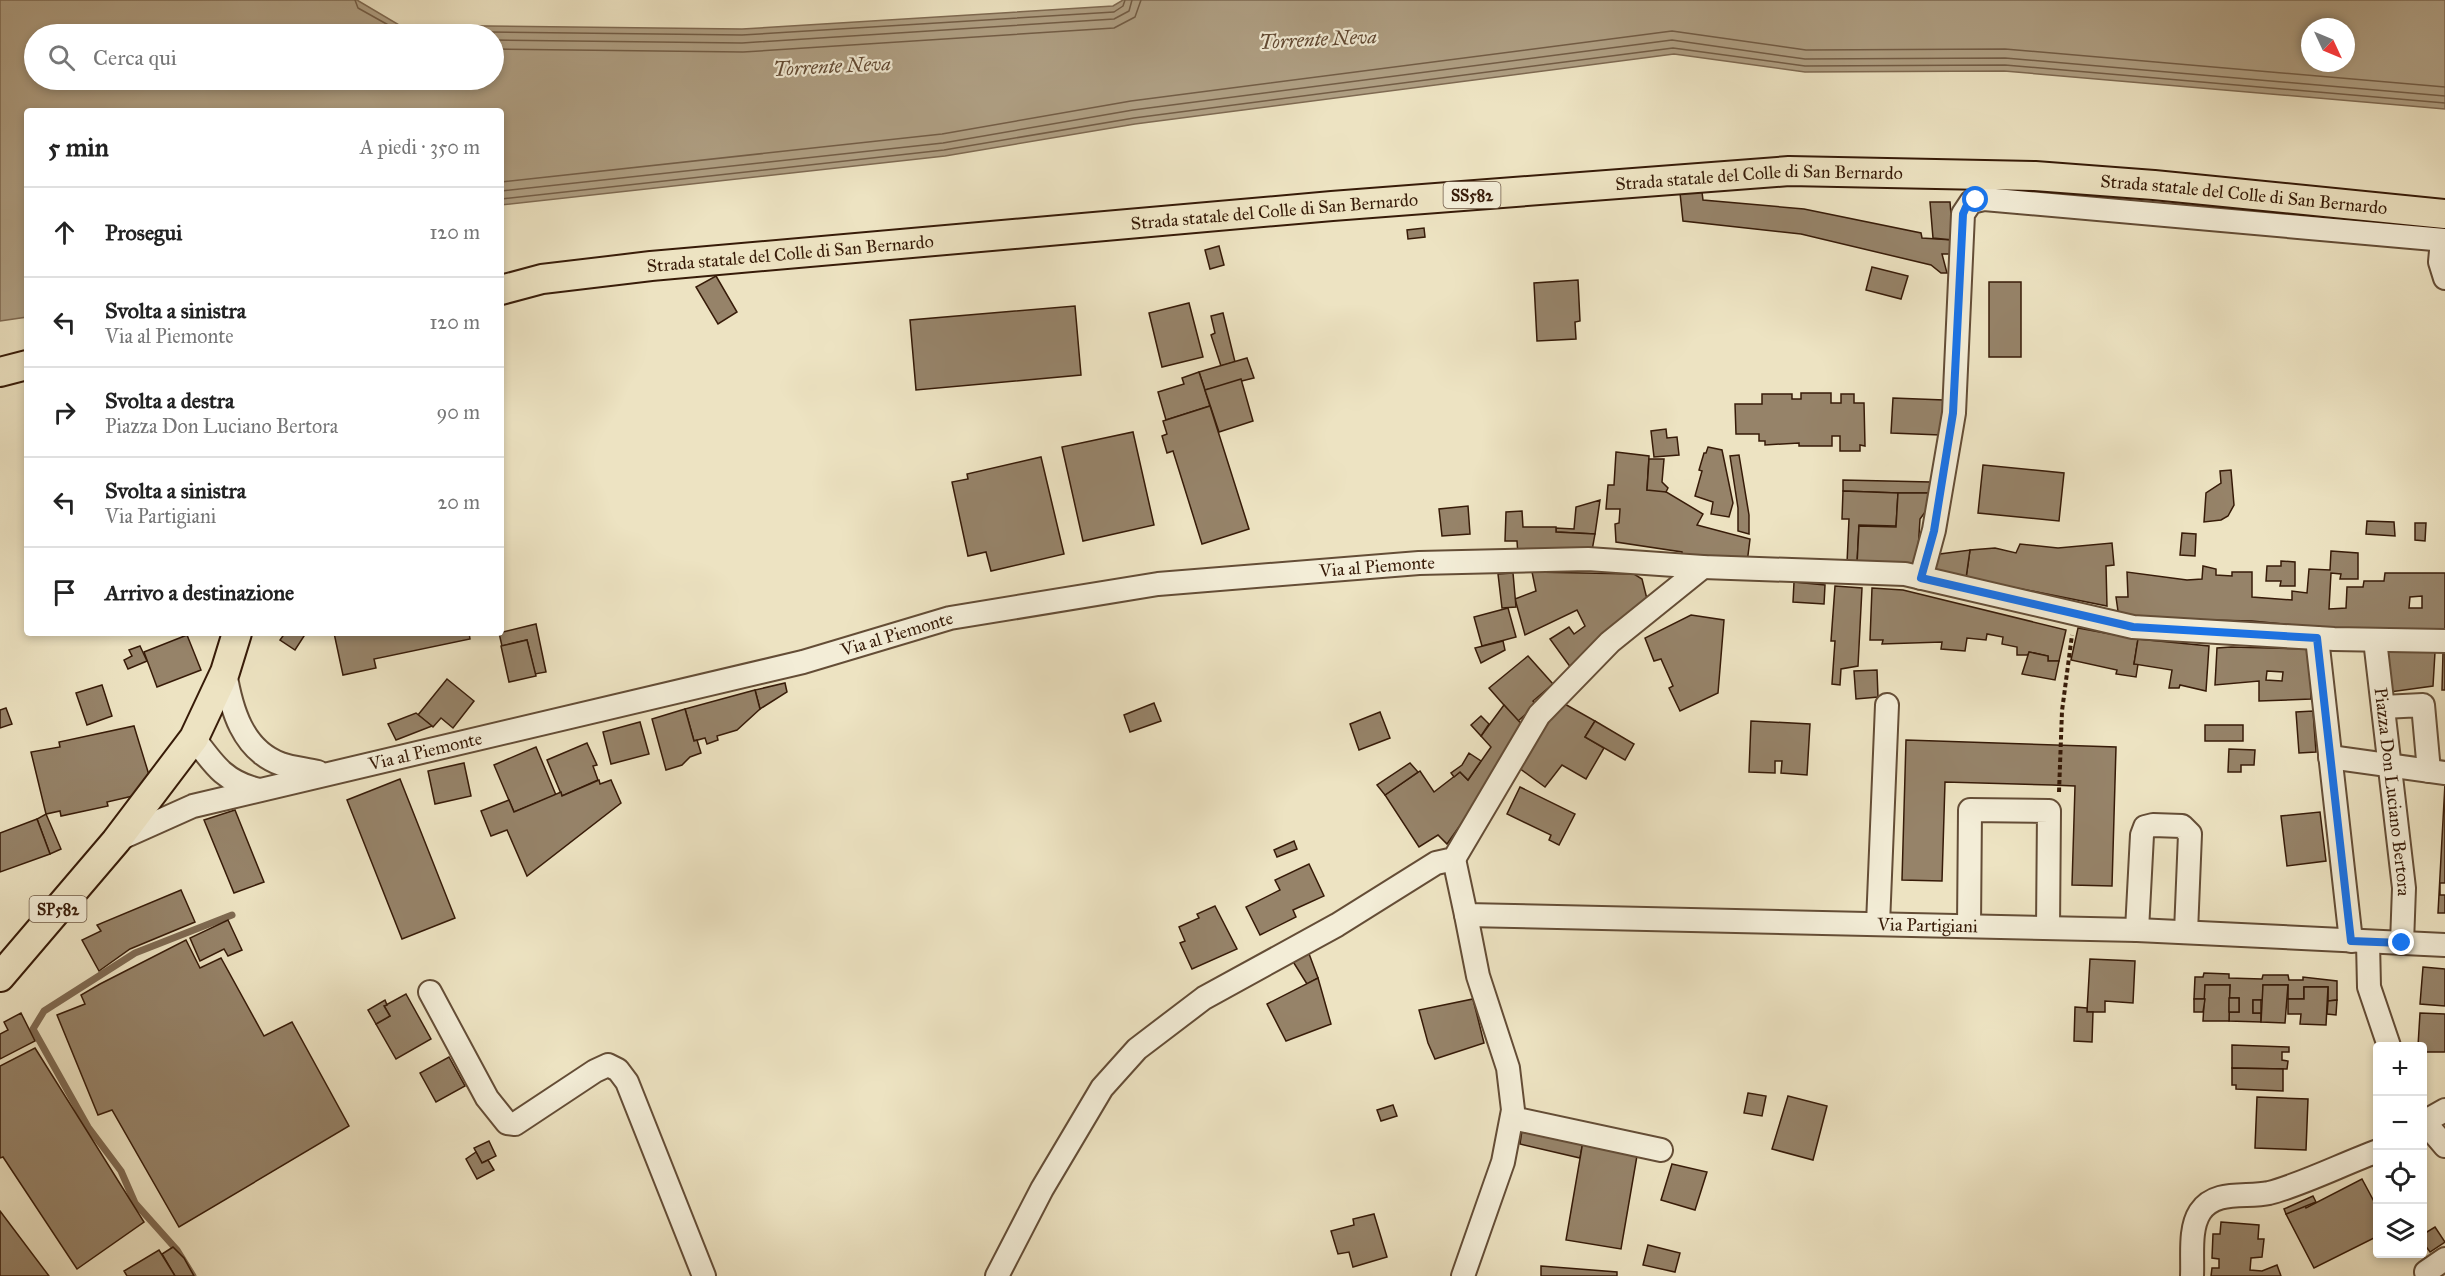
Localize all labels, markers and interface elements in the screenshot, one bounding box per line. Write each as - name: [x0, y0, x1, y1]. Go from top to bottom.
- north arrow: [2301, 18, 2355, 72]
- search box: [24, 24, 504, 90]
- water label: Torrente Neva: [1259, 24, 1377, 54]
- icon: search: [45, 41, 78, 74]
- text: Cerca qui: [93, 44, 177, 71]
- water label: Torrente Neva: [773, 51, 891, 81]
- text: 5 min: [48, 131, 109, 163]
- text: A piedi · 350 m: [360, 135, 480, 159]
- street label: Strada statale del Colle di San Bernardo: [1614, 160, 1903, 195]
- street label: Strada statale del Colle di San Bernardo: [2100, 170, 2388, 219]
- road number: SS582: [1444, 182, 1500, 208]
- route start: [1962, 186, 1988, 212]
- street label: Strada statale del Colle di San Bernardo: [1130, 188, 1419, 235]
- icon: ahead: [48, 216, 81, 249]
- text: Prosegui: [105, 219, 182, 246]
- text: 120 m: [429, 220, 480, 244]
- street label: Strada statale del Colle di San Bernardo: [646, 230, 935, 277]
- text: Svolta a sinistra: [105, 297, 246, 324]
- icon: left: [48, 306, 81, 339]
- text: 120 m: [429, 310, 480, 334]
- text: Via al Piemonte: [105, 324, 234, 348]
- text: Svolta a destra: [105, 387, 234, 414]
- icon: right: [48, 396, 81, 429]
- text: 90 m: [437, 400, 480, 424]
- text: Piazza Don Luciano Bertora: [105, 414, 338, 438]
- text: Svolta a sinistra: [105, 477, 246, 504]
- icon: left: [48, 486, 81, 519]
- text: 20 m: [437, 490, 480, 514]
- text: Via Partigiani: [105, 504, 216, 528]
- street label: Via al Piemonte: [1317, 552, 1435, 582]
- icon: arrive: [48, 576, 81, 609]
- text: Arrivo a destinazione: [105, 579, 294, 606]
- street label: Via al Piemonte: [837, 607, 956, 661]
- street label: Piazza Don Luciano Bertora: [2370, 686, 2415, 897]
- street label: Via al Piemonte: [365, 727, 484, 775]
- road number: SP582: [29, 896, 86, 922]
- street label: Via Partigiani: [1876, 913, 1978, 938]
- route end: [2388, 929, 2414, 955]
- map controls: [2373, 1042, 2427, 1258]
- button: +: [2373, 1042, 2427, 1096]
- button: −: [2373, 1096, 2427, 1150]
- button: locate: [2373, 1150, 2427, 1204]
- button: layers: [2373, 1204, 2427, 1258]

